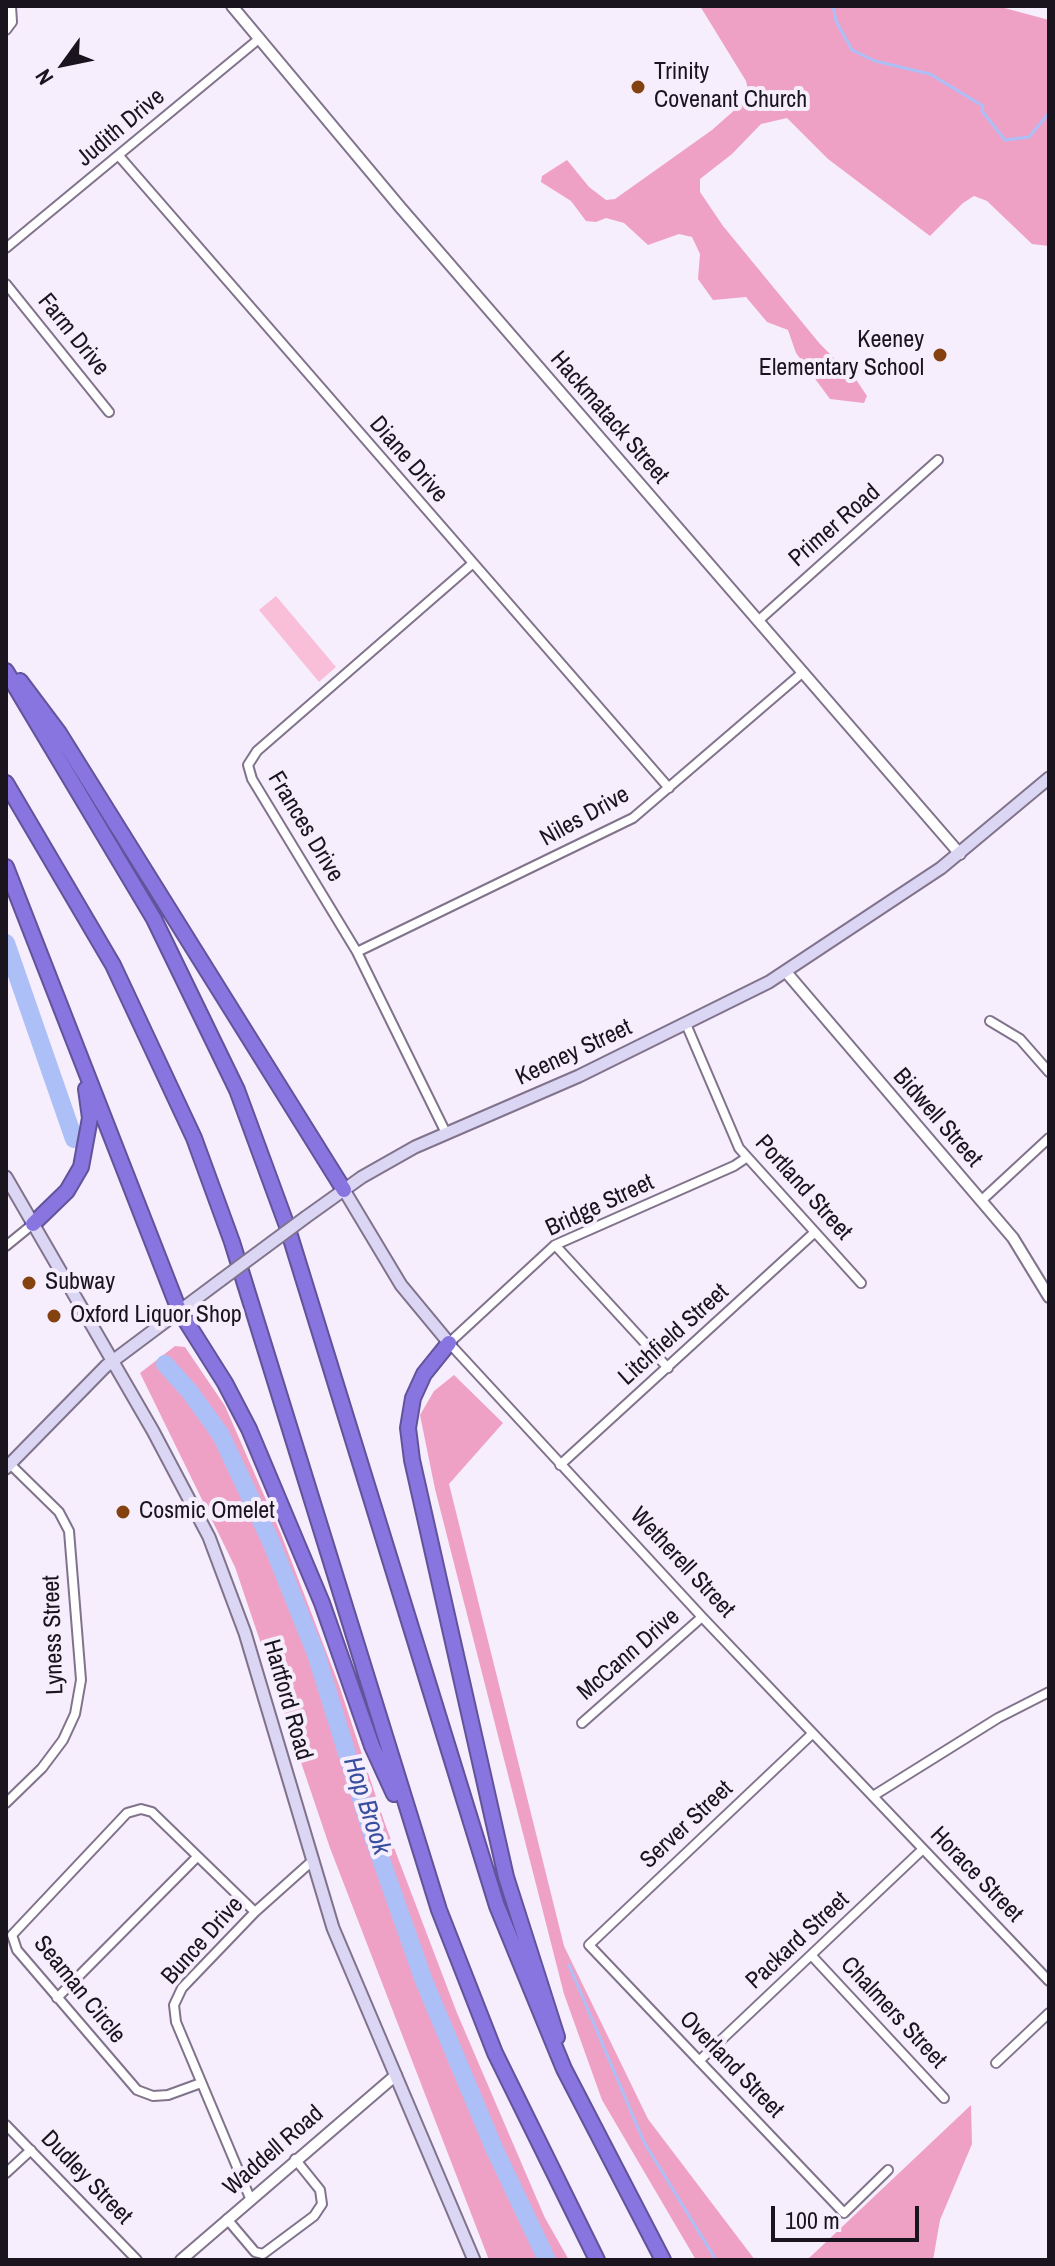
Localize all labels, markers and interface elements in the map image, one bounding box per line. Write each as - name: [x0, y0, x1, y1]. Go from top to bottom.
- north arrow: [24, 24, 104, 104]
- place label: Trinity Covenant Church: [654, 59, 807, 115]
- text: N: [28, 63, 60, 91]
- marker: Trinity Covenant Church: [629, 78, 647, 96]
- street label: Judith Drive: [71, 83, 171, 173]
- street label: Farm Drive: [31, 288, 115, 382]
- place label: Keeney Elementary School: [759, 327, 924, 383]
- street label: Hackmatack Street: [544, 346, 674, 490]
- marker: Keeney Elementary School: [931, 346, 949, 364]
- street label: Diane Drive: [363, 411, 453, 509]
- street label: Primer Road: [783, 479, 887, 573]
- street label: Frances Drive: [261, 767, 349, 887]
- street label: Niles Drive: [535, 781, 635, 853]
- street label: Keeney Street: [511, 1014, 637, 1092]
- street label: Bidwell Street: [886, 1063, 988, 1173]
- street label: Portland Street: [748, 1130, 858, 1246]
- street label: Bridge Street: [541, 1168, 659, 1244]
- place label: Subway: [45, 1269, 115, 1297]
- marker: Subway: [20, 1274, 38, 1292]
- street label: Litchfield Street: [613, 1278, 735, 1392]
- place label: Oxford Liquor Shop: [70, 1302, 242, 1330]
- marker: Oxford Liquor Shop: [45, 1307, 63, 1325]
- place label: Cosmic Omelet: [139, 1498, 275, 1526]
- street label: Wetherell Street: [623, 1502, 741, 1624]
- marker: Cosmic Omelet: [114, 1503, 132, 1521]
- street label: Lyness Street: [38, 1575, 70, 1695]
- street label: McCann Drive: [572, 1603, 686, 1707]
- street label: Hartford Road: [256, 1637, 318, 1763]
- water label: Hop Brook: [336, 1753, 396, 1859]
- street label: Server Street: [635, 1775, 739, 1875]
- street label: Horace Street: [923, 1821, 1029, 1929]
- street label: Packard Street: [741, 1886, 855, 1996]
- street label: Bunce Drive: [156, 1891, 250, 1991]
- street label: Seaman Circle: [27, 1930, 131, 2050]
- street label: Chalmers Street: [834, 1951, 952, 2075]
- street label: Overland Street: [673, 2005, 789, 2125]
- street label: Waddell Road: [218, 2100, 330, 2202]
- street label: Dudley Street: [34, 2125, 138, 2231]
- scale bar: [775, 2190, 923, 2240]
- text: 100 m: [785, 2204, 840, 2236]

